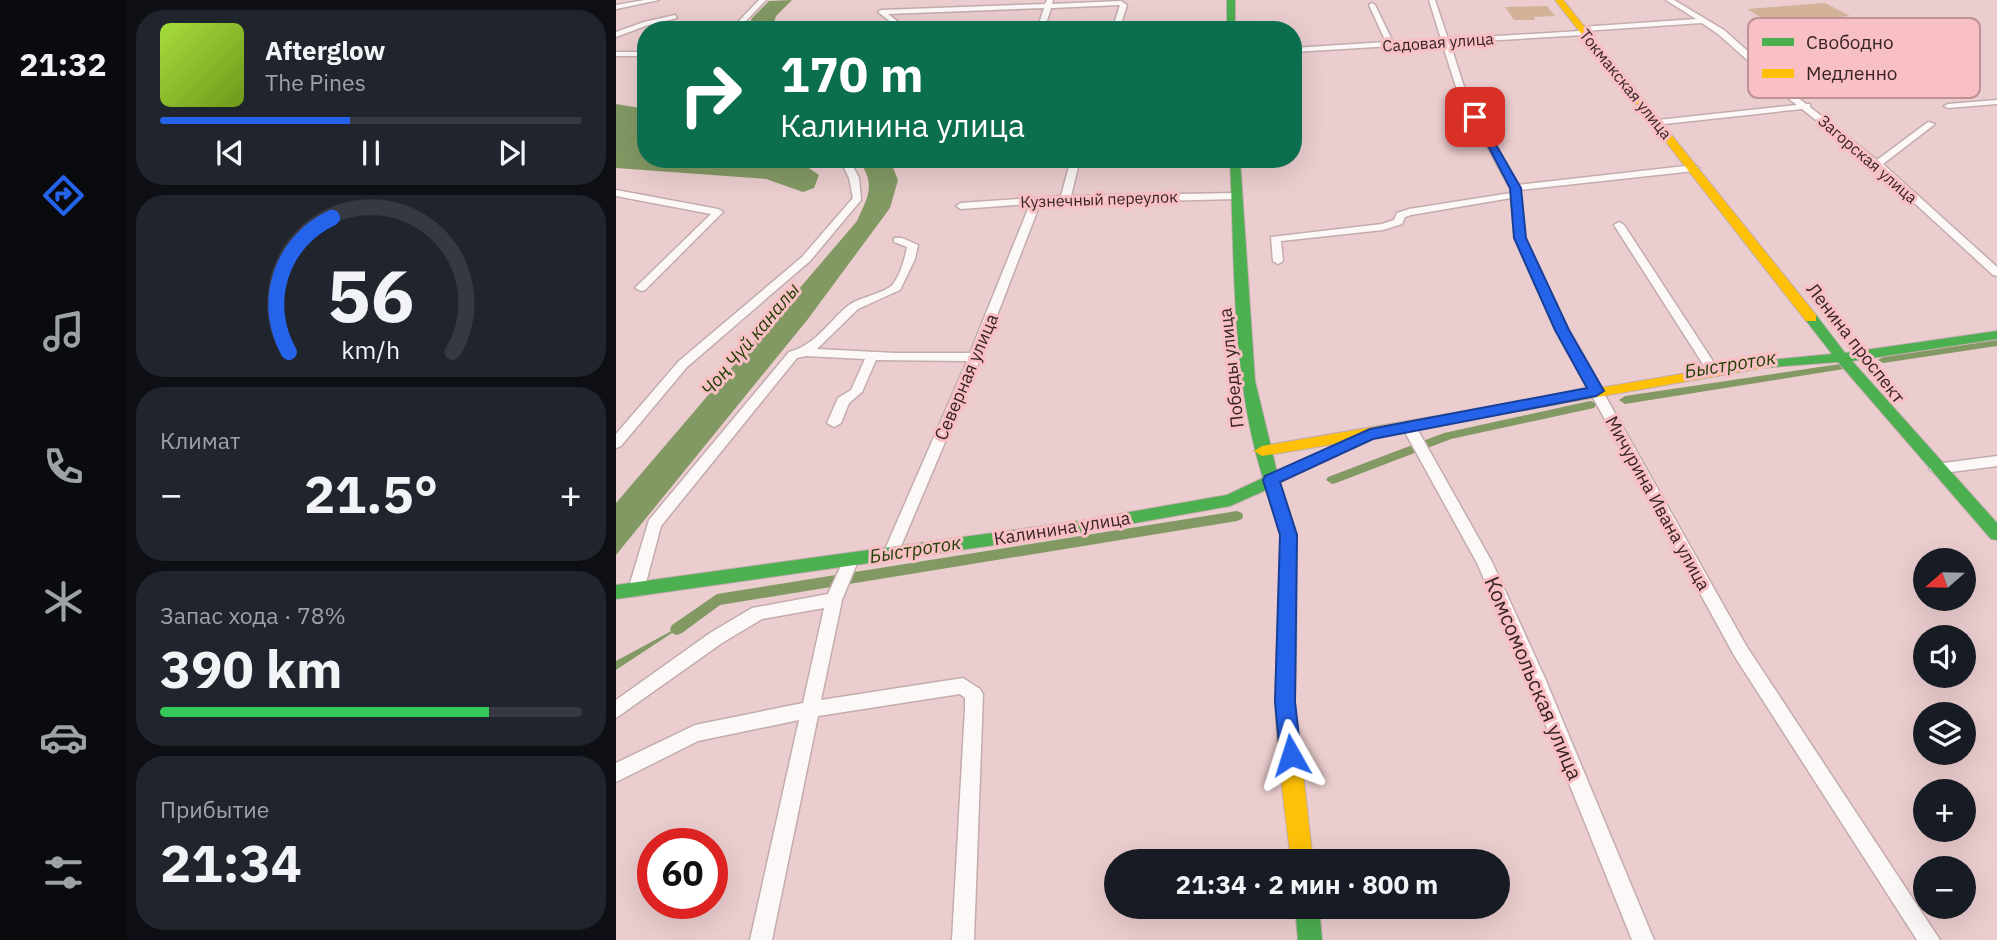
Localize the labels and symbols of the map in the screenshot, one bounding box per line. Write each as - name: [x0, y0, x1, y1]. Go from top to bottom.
- legend: [1748, 18, 1980, 98]
- street label: Токмакская улица: [1575, 25, 1677, 143]
- street label: Садовая улица: [1382, 28, 1495, 56]
- text: Свободно: [1806, 30, 1894, 54]
- text: Медленно: [1806, 61, 1897, 85]
- pin: [1445, 87, 1505, 147]
- street label: Загорская улица: [1814, 111, 1922, 208]
- street label: Кузнечный переулок: [1020, 186, 1178, 212]
- water label: Чоң Чүй каналы: [696, 277, 804, 401]
- street label: Ленина проспект: [1802, 278, 1910, 408]
- street label: Победы улица: [1213, 306, 1249, 429]
- street label: Северная улица: [929, 310, 1003, 444]
- water label: Быстроток: [1682, 345, 1778, 383]
- street label: Мичурина Ивана улица: [1600, 412, 1716, 595]
- street label: Калинина улица: [992, 506, 1132, 550]
- water label: Быстроток: [867, 530, 963, 568]
- north arrow: [1913, 548, 1976, 611]
- street label: Комсомольская улица: [1478, 572, 1590, 784]
- position arrow: [1254, 718, 1328, 792]
- speed limit sign: 60: [637, 828, 728, 919]

